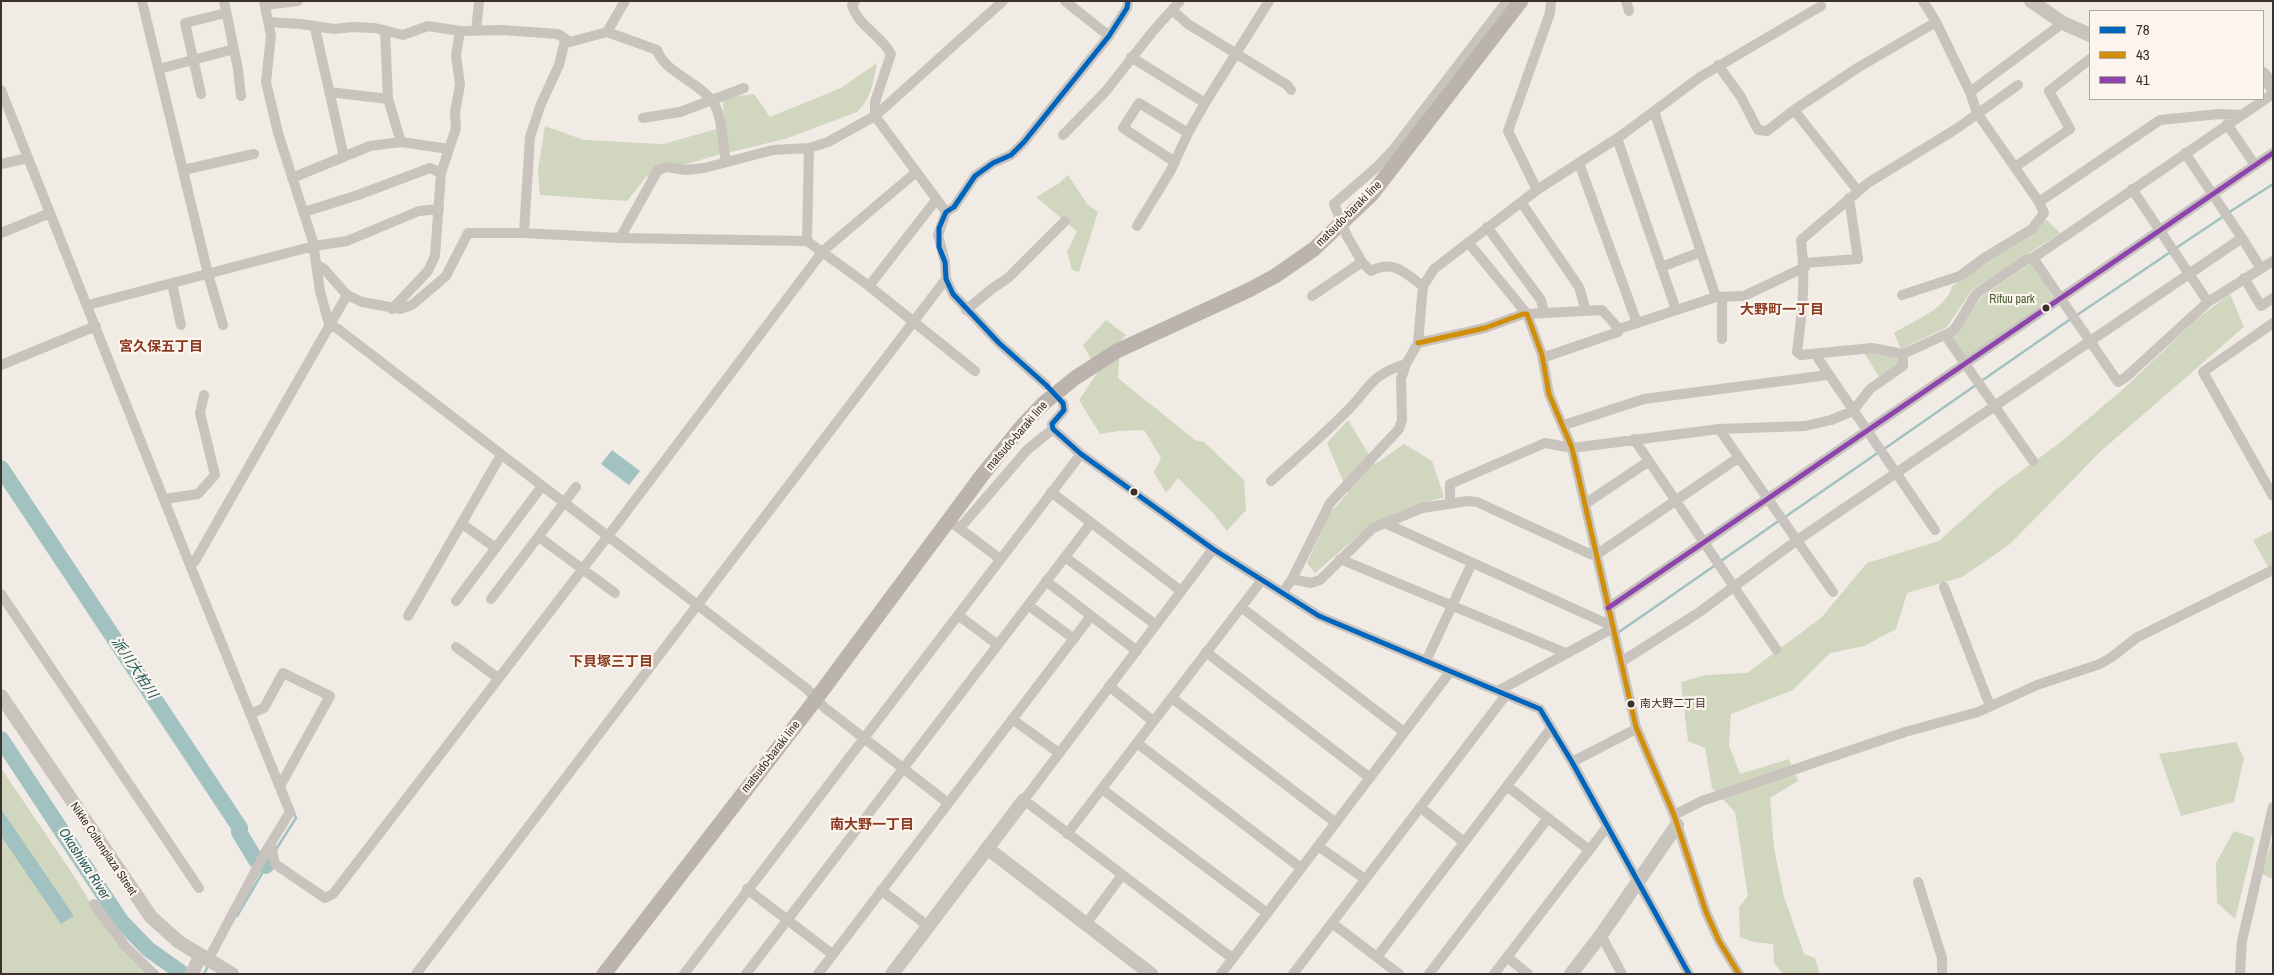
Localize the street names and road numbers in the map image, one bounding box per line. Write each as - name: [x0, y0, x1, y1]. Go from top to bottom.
- street label: matsudo-baraki line: [1313, 178, 1385, 250]
- street label: matsudo-baraki line: [983, 398, 1051, 474]
- street label: matsudo-baraki line: [739, 718, 803, 796]
- street label: Nikke Coltonplaza Street: [67, 800, 139, 898]

